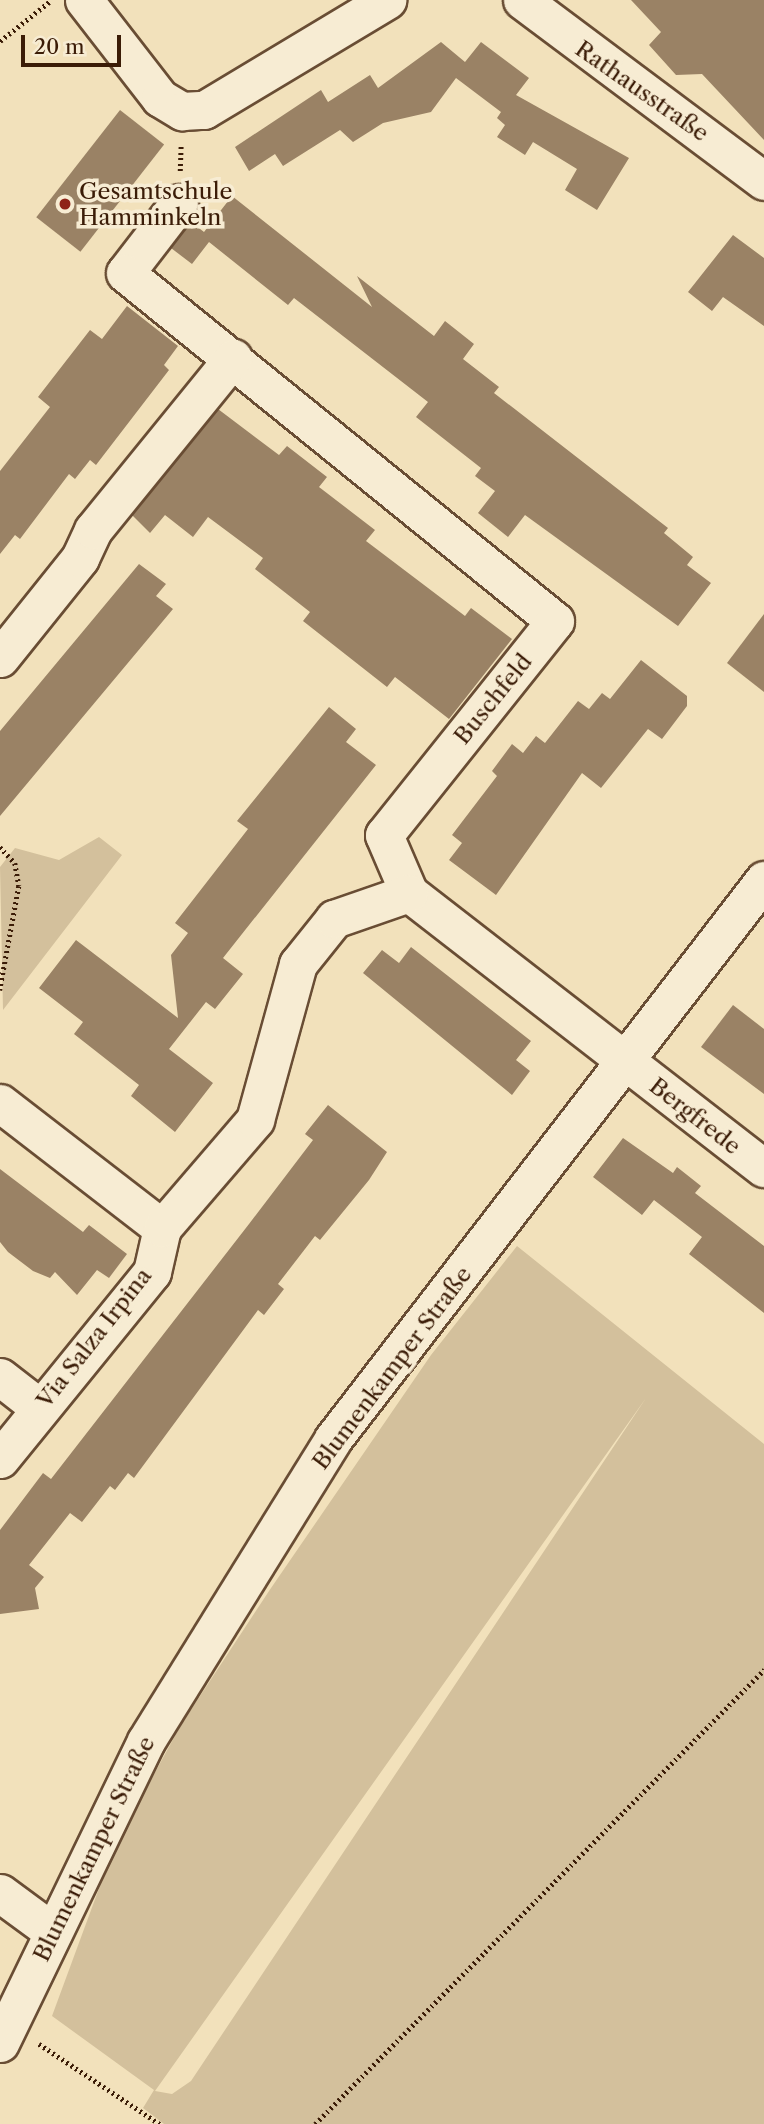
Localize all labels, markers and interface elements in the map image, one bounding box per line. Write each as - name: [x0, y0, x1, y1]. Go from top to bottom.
- scale bar: [24, 21, 124, 65]
- text: 20 m: [34, 34, 85, 59]
- street label: Rathausstraße: [570, 35, 714, 147]
- place label: Gesamtschule Hamminkeln: [79, 177, 232, 231]
- marker: Gesamtschule Hamminkeln: [57, 196, 73, 212]
- street label: Buschfeld: [448, 648, 538, 750]
- street label: Bergfrede: [644, 1072, 746, 1160]
- street label: Blumenkamper Straße: [307, 1261, 477, 1475]
- street label: Via Salza Irpina: [31, 1262, 157, 1414]
- street label: Blumenkamper Straße: [27, 1732, 161, 1966]

